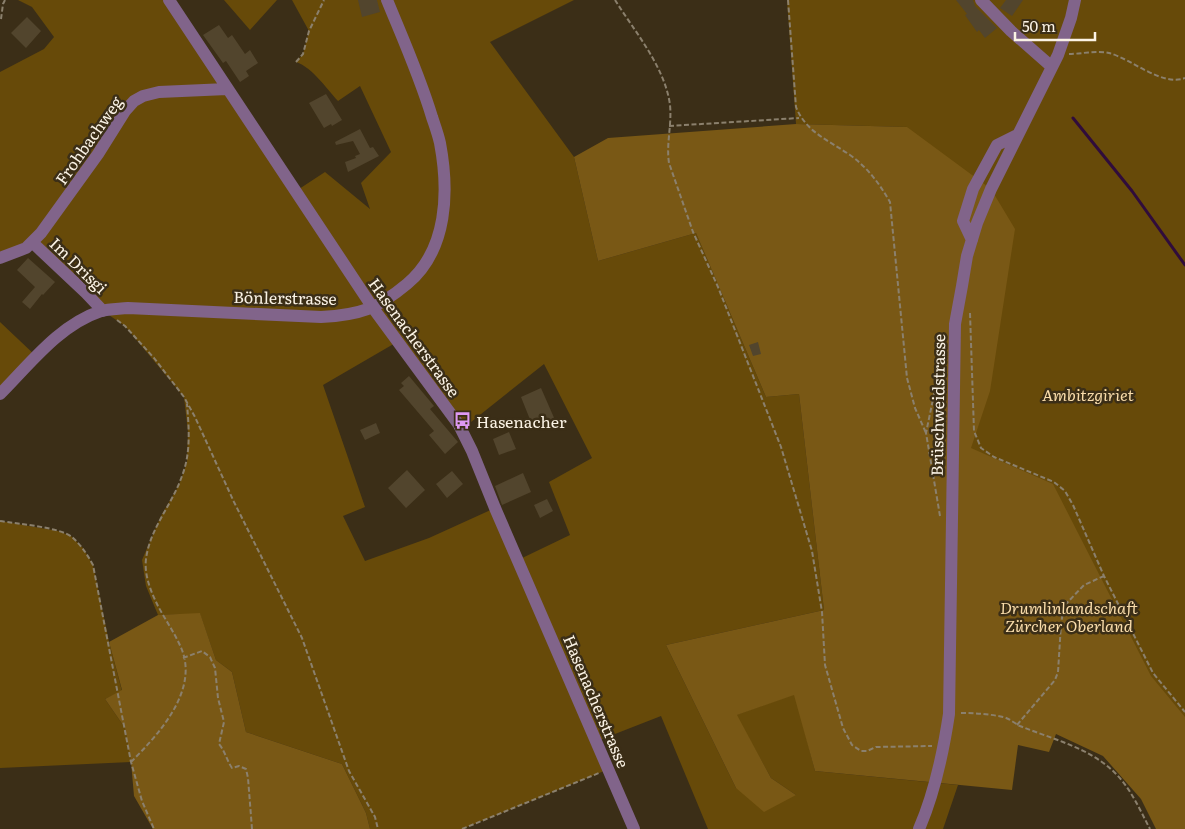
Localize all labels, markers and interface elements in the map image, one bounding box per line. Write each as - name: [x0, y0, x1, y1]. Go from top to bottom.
- scale bar: [1015, 10, 1095, 42]
- text: 50 m: [1022, 14, 1056, 37]
- street label: Frohbachweg: [49, 91, 127, 189]
- street label: Im Drisgi: [45, 231, 113, 299]
- street label: Hasenacherstrasse: [363, 272, 467, 402]
- street label: Bönlerstrasse: [233, 284, 337, 310]
- street label: Brüschweidstrasse: [924, 334, 950, 476]
- park label: Ambitzgiriet: [1042, 382, 1135, 406]
- place label: Hasenacher: [476, 409, 567, 433]
- bus stop icon: Hasenacher: [452, 411, 472, 431]
- park label: Drumlinlandschaft Zürcher Oberland: [1000, 595, 1138, 637]
- street label: Hasenacherstrasse: [558, 631, 636, 771]

